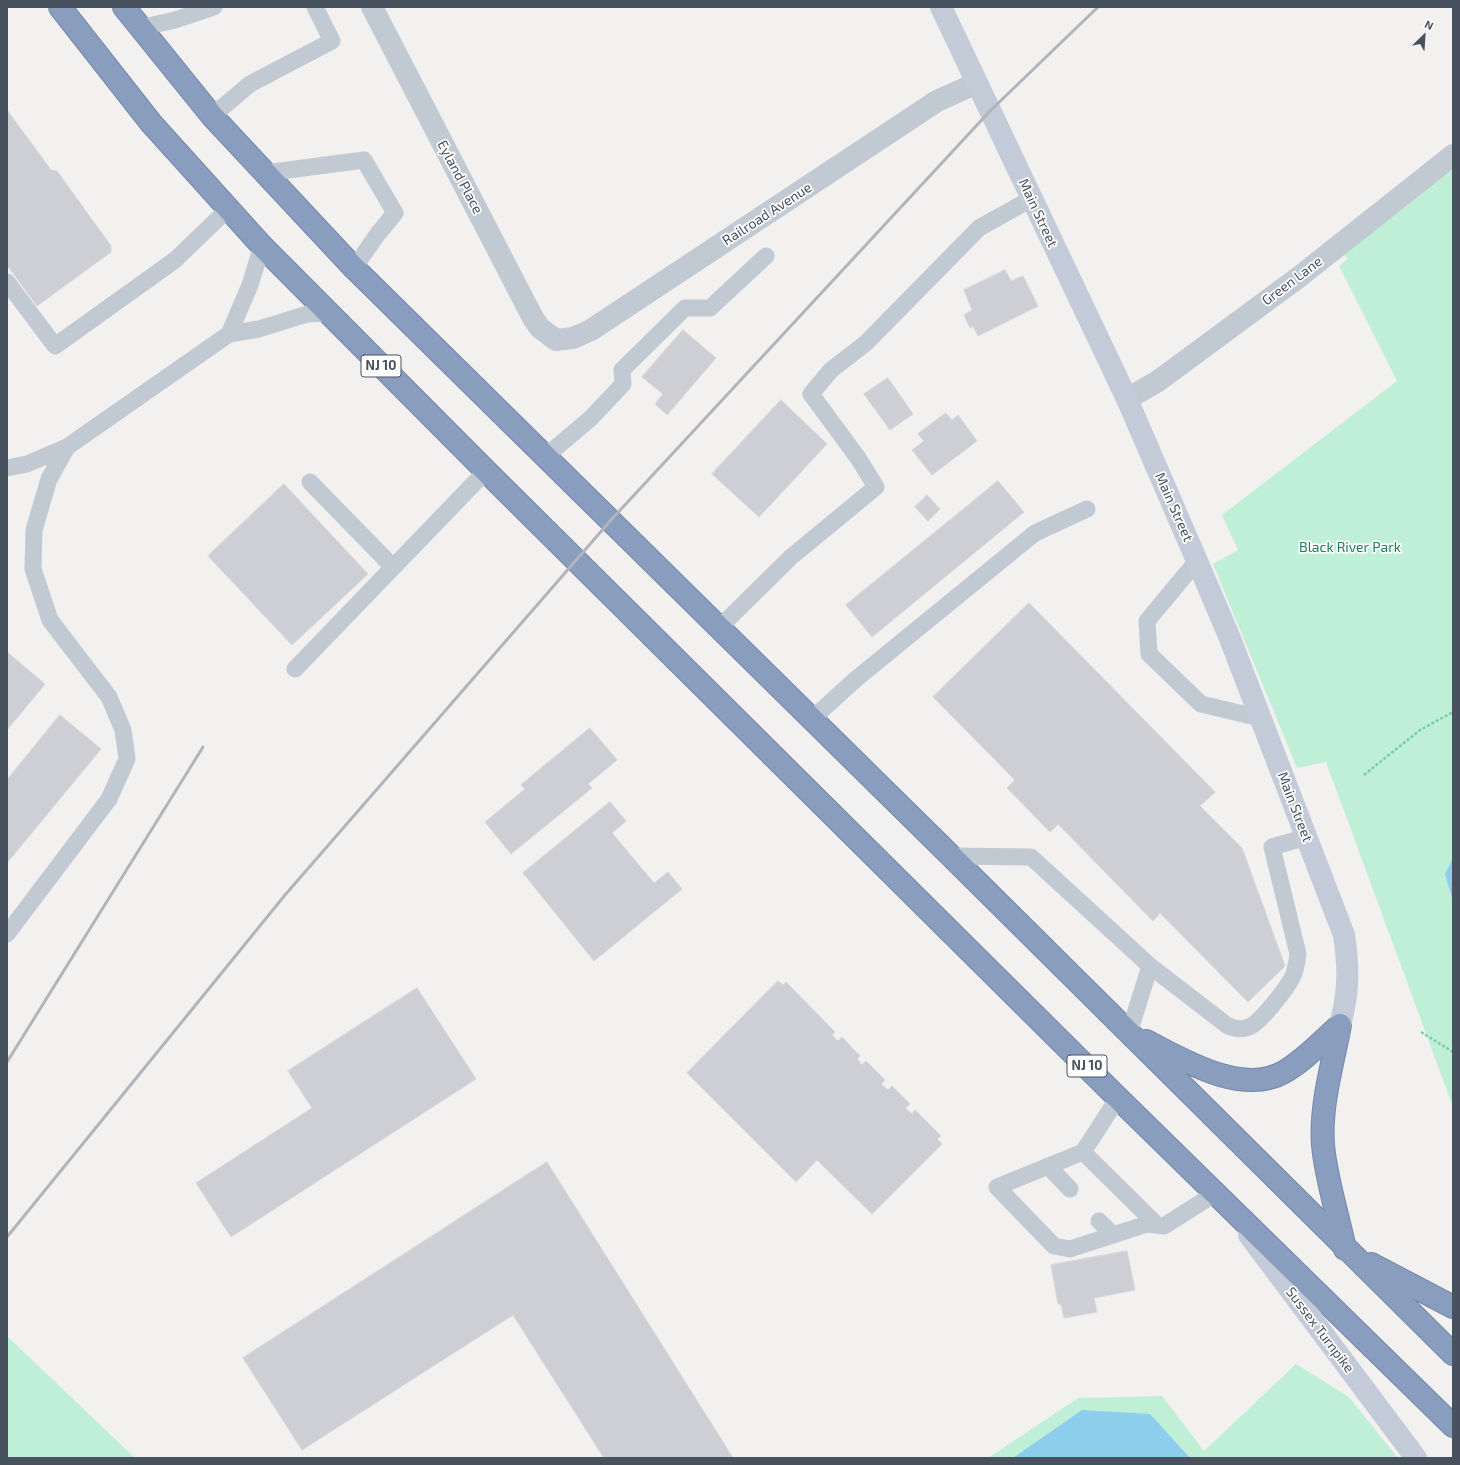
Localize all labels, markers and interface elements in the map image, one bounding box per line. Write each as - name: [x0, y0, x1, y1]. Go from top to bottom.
- north arrow: [1404, 16, 1444, 56]
- text: N: [1423, 17, 1436, 32]
- street label: Eyland Place: [434, 137, 486, 217]
- street label: Main Street: [1015, 176, 1061, 250]
- street label: Railroad Avenue: [719, 179, 815, 249]
- street label: Green Lane: [1259, 253, 1325, 309]
- road number: NJ 10: [361, 355, 401, 377]
- street label: Main Street: [1151, 470, 1197, 544]
- park label: Black River Park: [1299, 539, 1401, 555]
- street label: Main Street: [1274, 770, 1316, 844]
- road number: NJ 10: [1067, 1055, 1107, 1077]
- street label: Sussex Turnpike: [1282, 1284, 1358, 1376]

